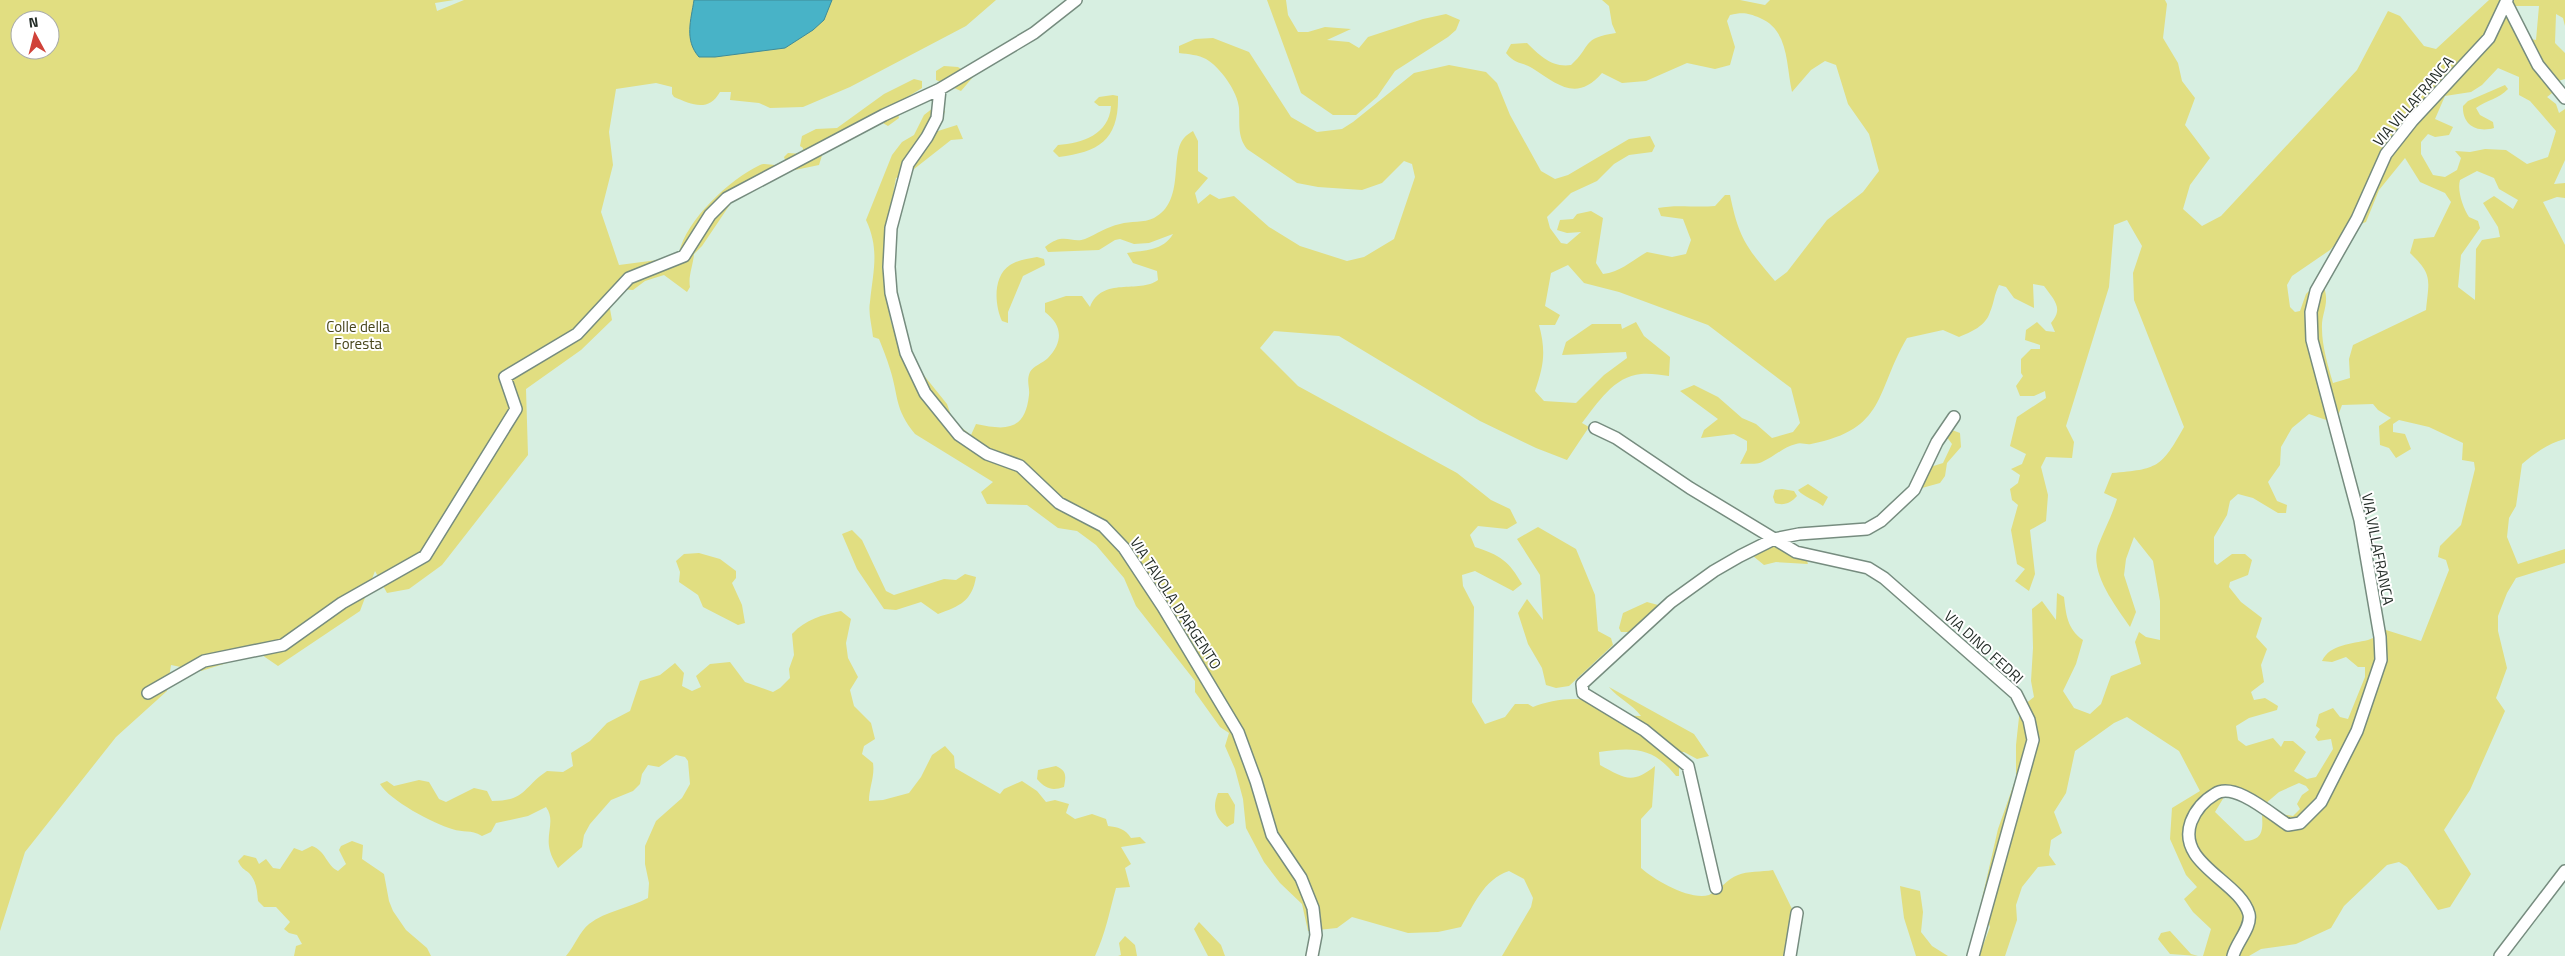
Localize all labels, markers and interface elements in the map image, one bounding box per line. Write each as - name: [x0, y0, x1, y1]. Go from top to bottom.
- north arrow: [10, 10, 60, 60]
- text: N: [27, 11, 39, 33]
- street label: VIA VILLAFRANCA: [2367, 51, 2459, 151]
- park label: Colle della Foresta: [326, 315, 390, 355]
- street label: VIA VILLAFRANCA: [2356, 491, 2400, 607]
- street label: VIA TAVOLA D'ARGENTO: [1124, 532, 1228, 674]
- street label: VIA DINO FEDRI: [1939, 605, 2029, 689]

